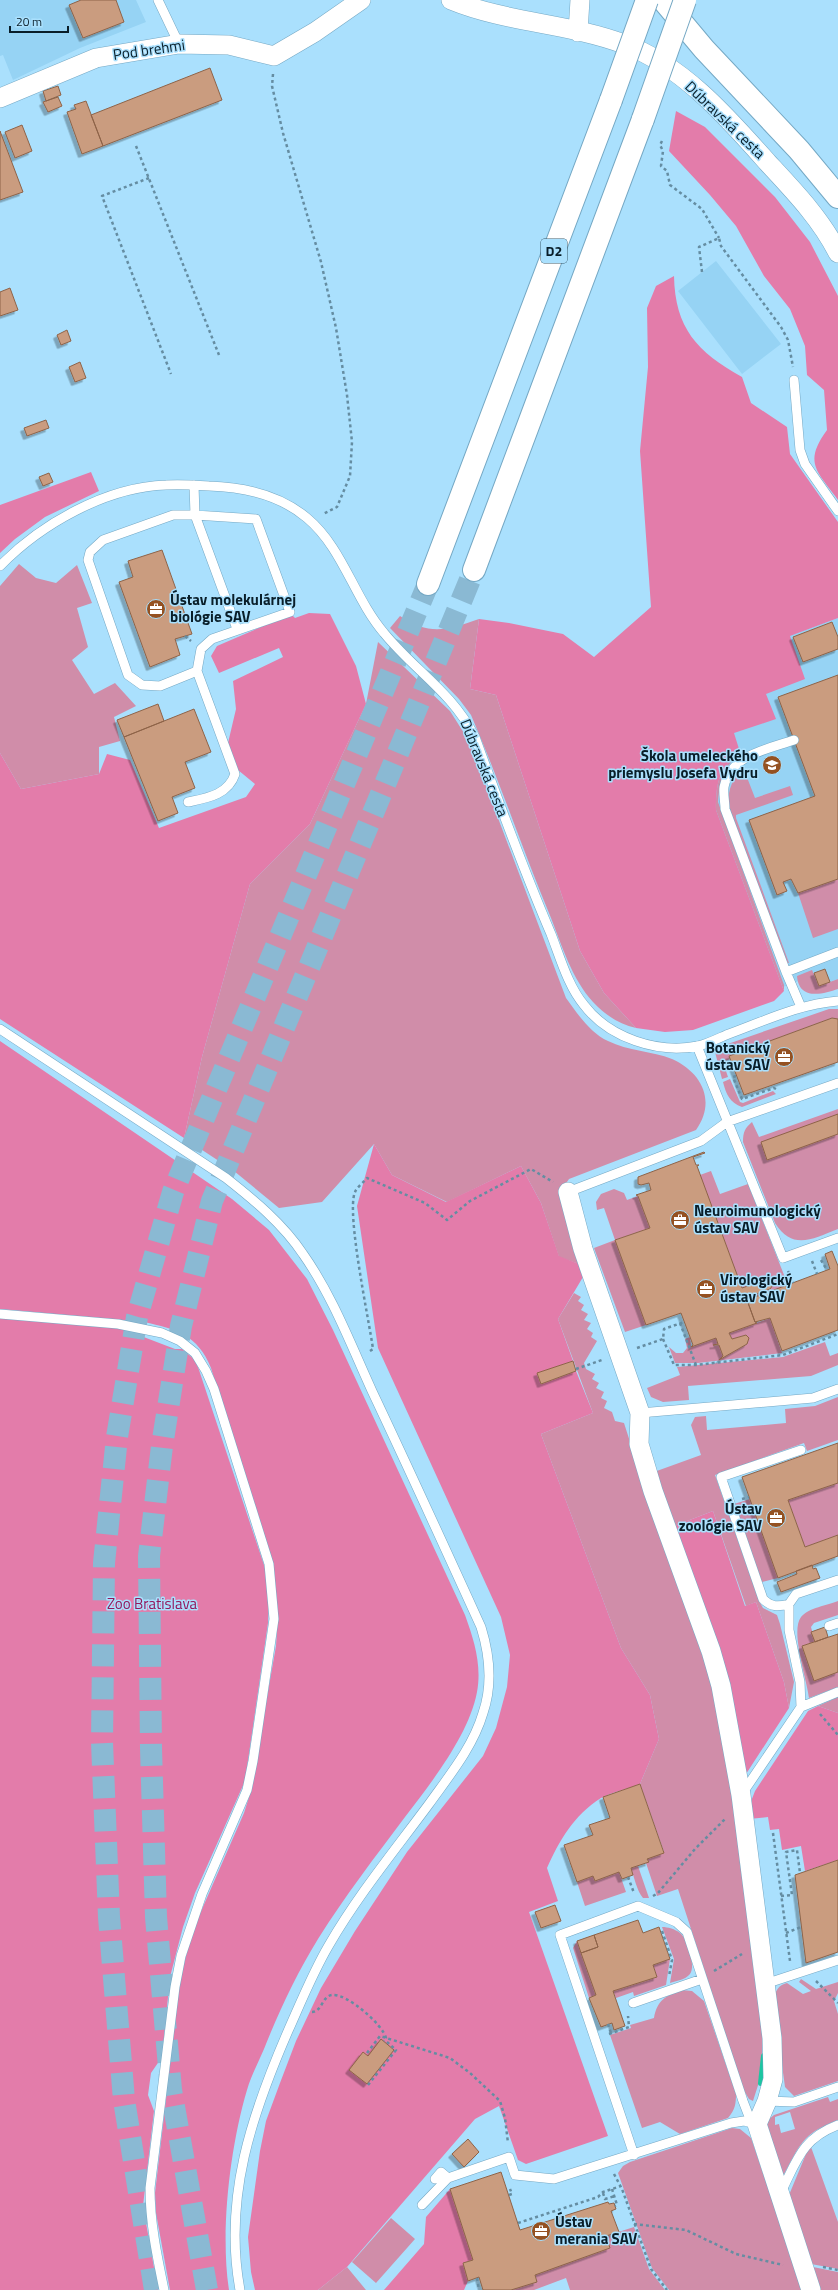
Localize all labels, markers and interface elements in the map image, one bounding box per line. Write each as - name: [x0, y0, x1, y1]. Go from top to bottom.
- scale bar: [10, 8, 68, 34]
- text: 20 m: [16, 12, 42, 31]
- street label: Pod brehmi: [111, 33, 186, 66]
- street label: Dúbravská cesta: [680, 75, 771, 164]
- road number: D2: [541, 239, 567, 263]
- place label: Ústav molekulárnej biológie SAV: [170, 588, 296, 628]
- office icon: Ústav molekulárnej biológie SAV: [145, 598, 167, 620]
- street label: Dúbravská cesta: [454, 715, 515, 821]
- place label: Škola umeleckého priemyslu Josefa Vydru: [608, 744, 758, 784]
- school or university icon: Škola umeleckého priemyslu Josefa Vydru: [761, 754, 783, 776]
- place label: Botanický ústav SAV: [705, 1036, 770, 1076]
- office icon: Botanický ústav SAV: [773, 1046, 795, 1068]
- place label: Neuroimunologický ústav SAV: [694, 1199, 821, 1239]
- office icon: Neuroimunologický ústav SAV: [669, 1209, 691, 1231]
- place label: Virologický ústav SAV: [720, 1268, 793, 1308]
- office icon: Virologický ústav SAV: [695, 1278, 717, 1300]
- place label: Ústav zoológie SAV: [679, 1497, 763, 1537]
- office icon: Ústav zoológie SAV: [765, 1507, 787, 1529]
- park label: Zoo Bratislava: [107, 1592, 197, 1615]
- place label: Ústav merania SAV: [555, 2210, 637, 2250]
- office icon: Ústav merania SAV: [530, 2220, 552, 2242]

